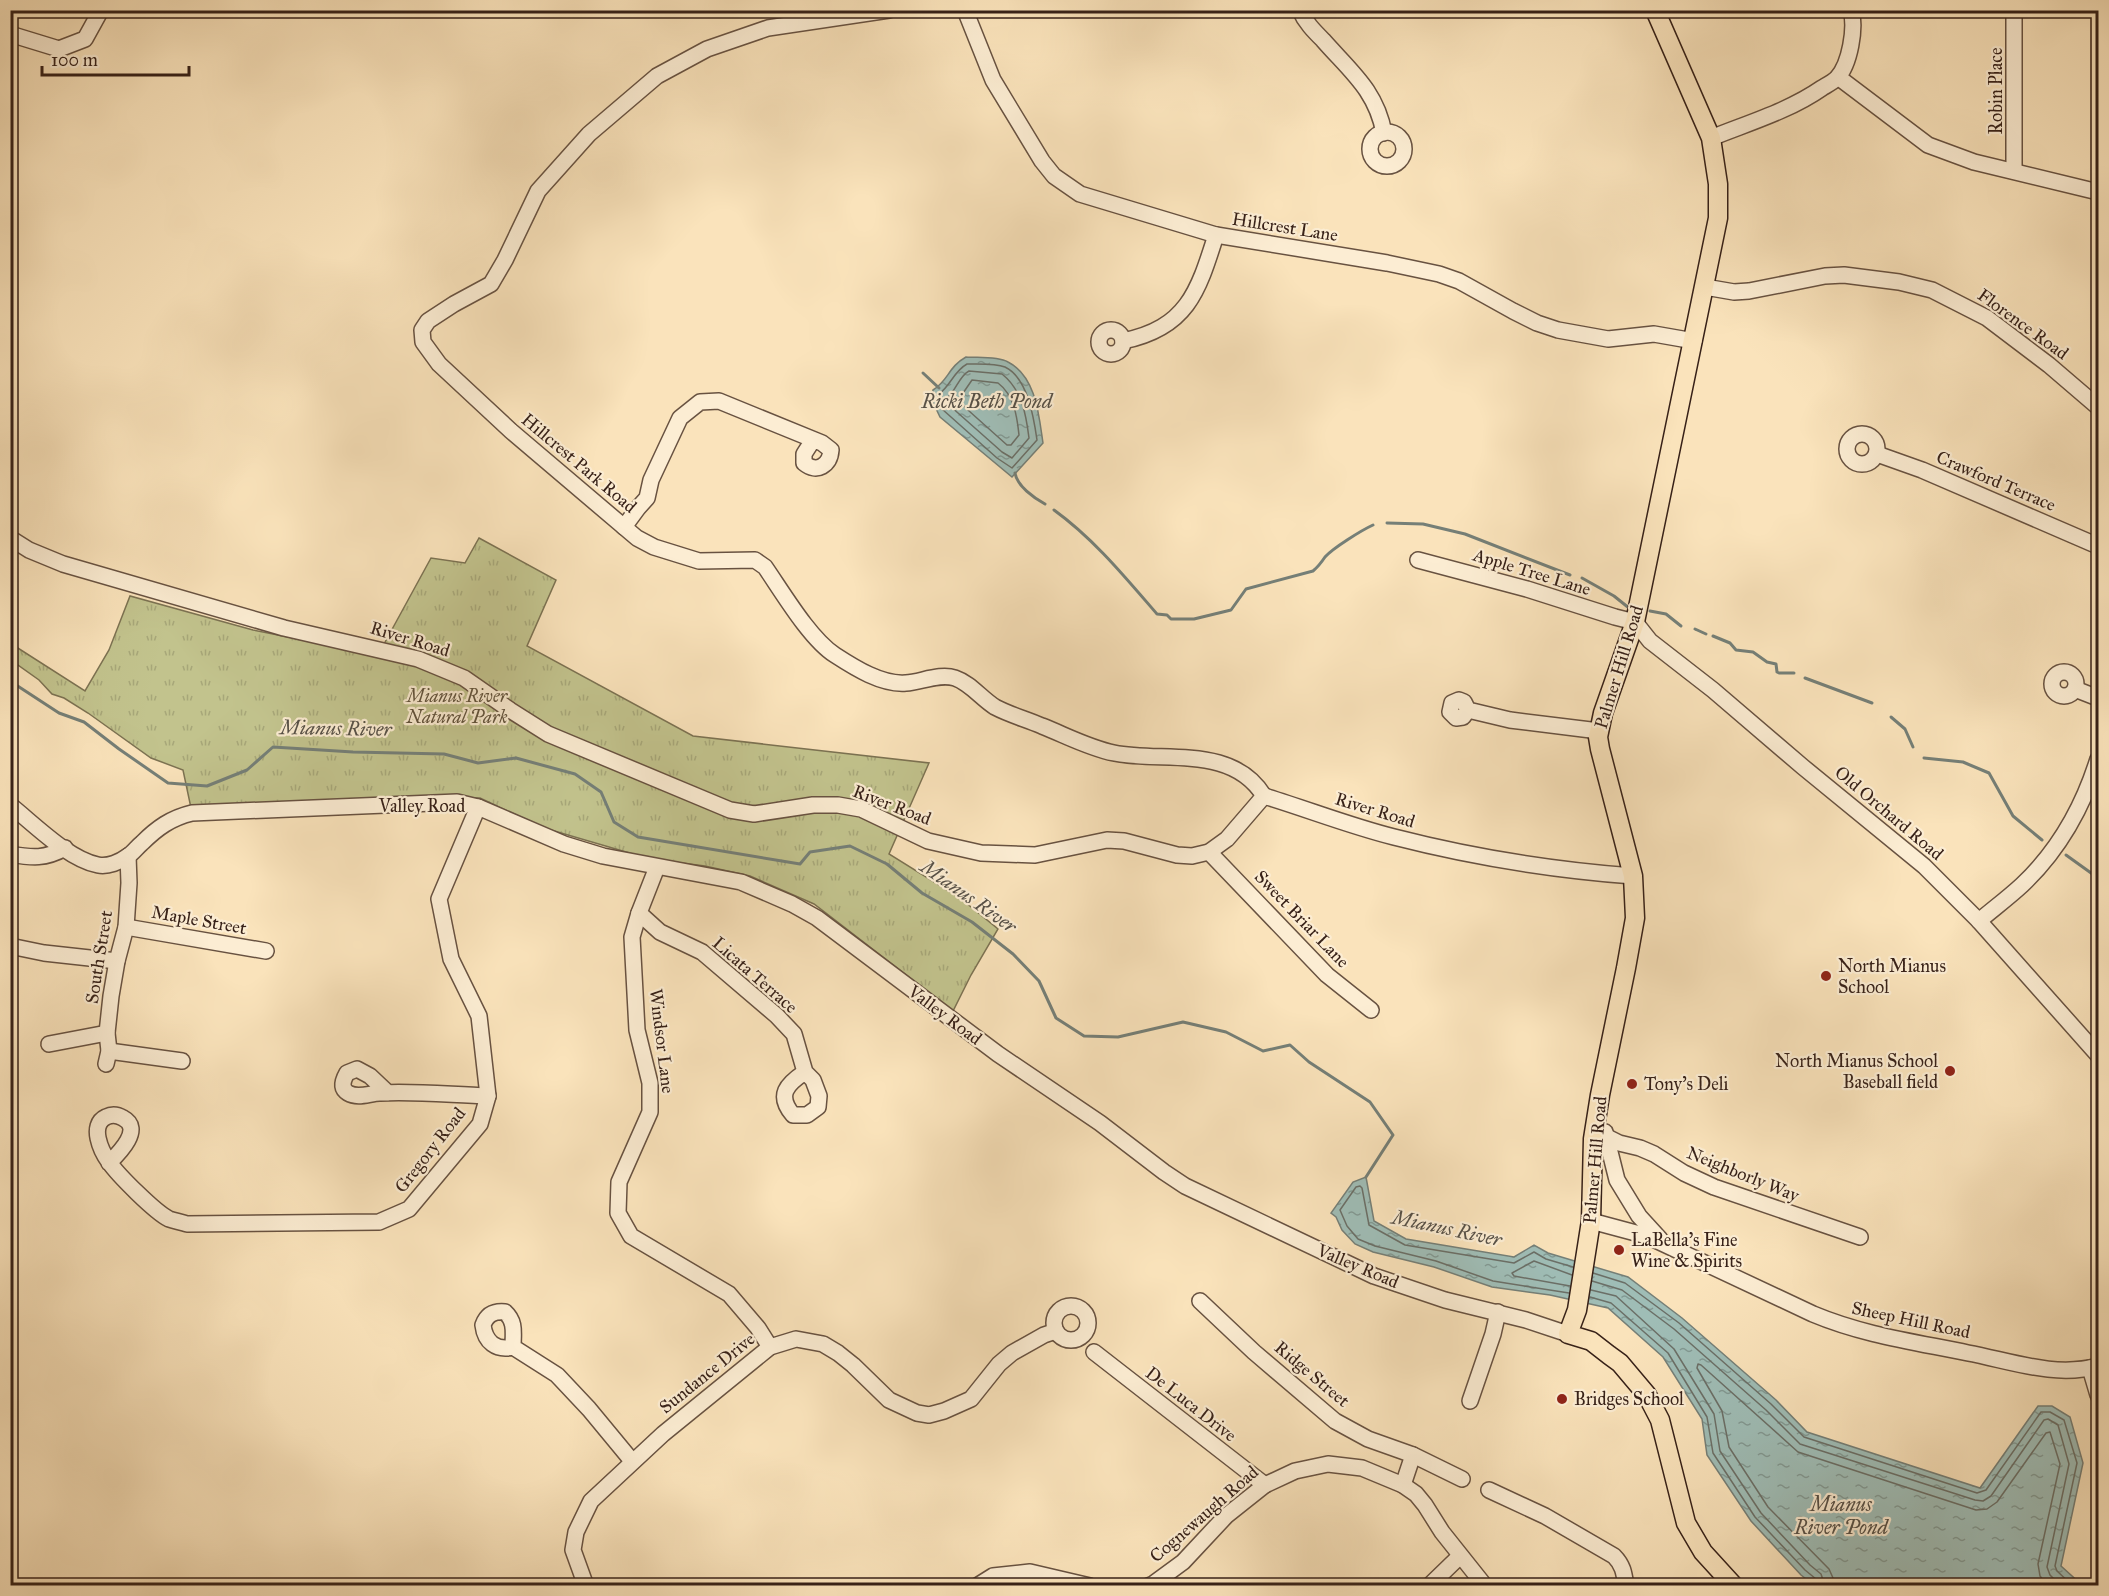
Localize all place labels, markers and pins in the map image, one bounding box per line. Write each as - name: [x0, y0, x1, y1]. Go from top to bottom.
- place label: North Mianus School: [1838, 955, 1946, 998]
- marker: North Mianus School: [1819, 969, 1833, 983]
- place label: North Mianus School Baseball field: [1775, 1050, 1938, 1093]
- marker: North Mianus School Baseball field: [1943, 1064, 1957, 1078]
- place label: Tony's Deli: [1644, 1073, 1729, 1095]
- marker: Tony's Deli: [1625, 1077, 1639, 1091]
- place label: LaBella's Fine Wine & Spirits: [1631, 1229, 1742, 1272]
- marker: LaBella's Fine Wine & Spirits: [1612, 1243, 1626, 1257]
- place label: Bridges School: [1574, 1388, 1684, 1411]
- marker: Bridges School: [1555, 1392, 1569, 1406]

